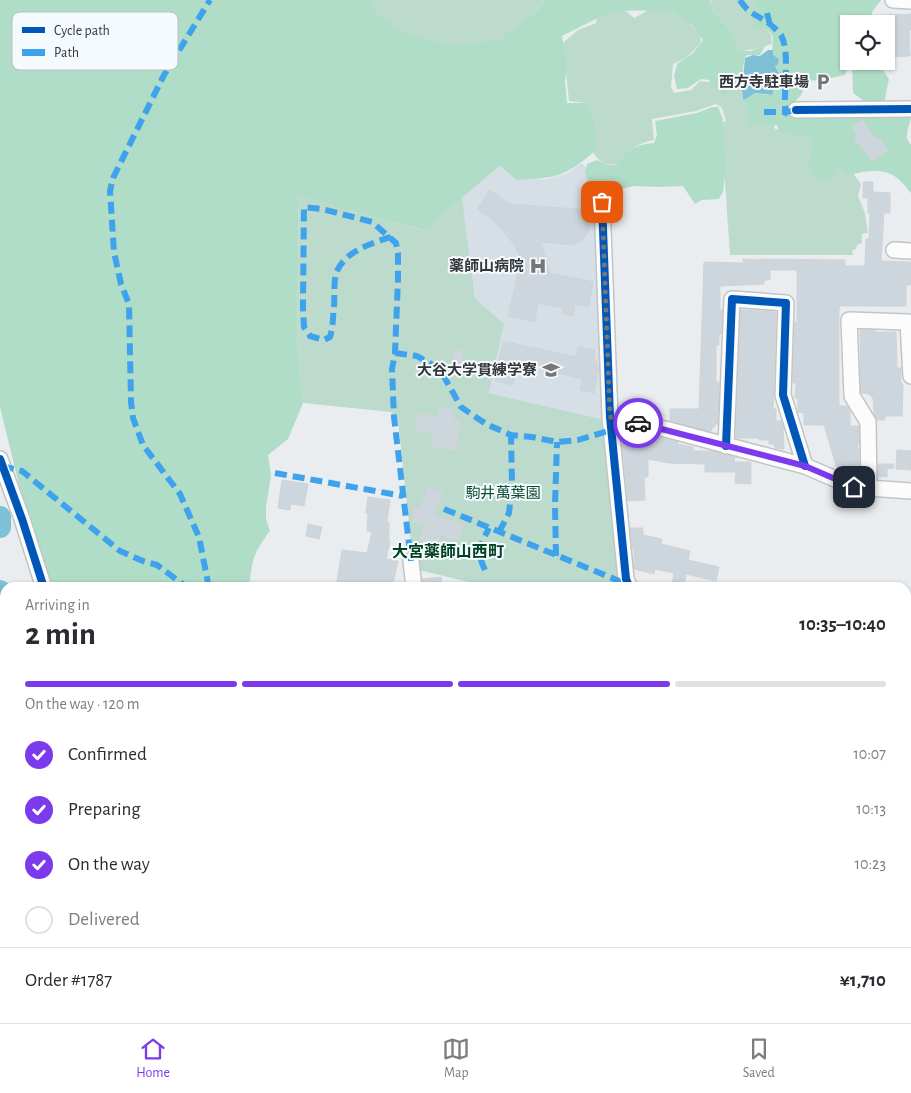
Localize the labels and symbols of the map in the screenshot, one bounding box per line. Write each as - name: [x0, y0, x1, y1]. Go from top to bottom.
- legend: [12, 12, 178, 70]
- text: Cycle path: [54, 24, 110, 38]
- text: Path: [54, 46, 79, 60]
- parking icon: 西方寺駐車場: [813, 72, 833, 92]
- place label: 西方寺駐車場: [719, 74, 809, 90]
- pin: [581, 181, 623, 223]
- hospital icon: 薬師山病院: [528, 256, 548, 276]
- place label: 薬師山病院: [449, 258, 524, 274]
- school or university icon: 大谷大学貫練学寮: [541, 360, 561, 380]
- place label: 大谷大学貫練学寮: [417, 362, 537, 378]
- courier: [613, 398, 663, 448]
- pin: [833, 466, 875, 508]
- park label: 駒井萬葉園: [465, 484, 541, 501]
- district label: 大宮薬師山西町: [392, 543, 504, 560]

